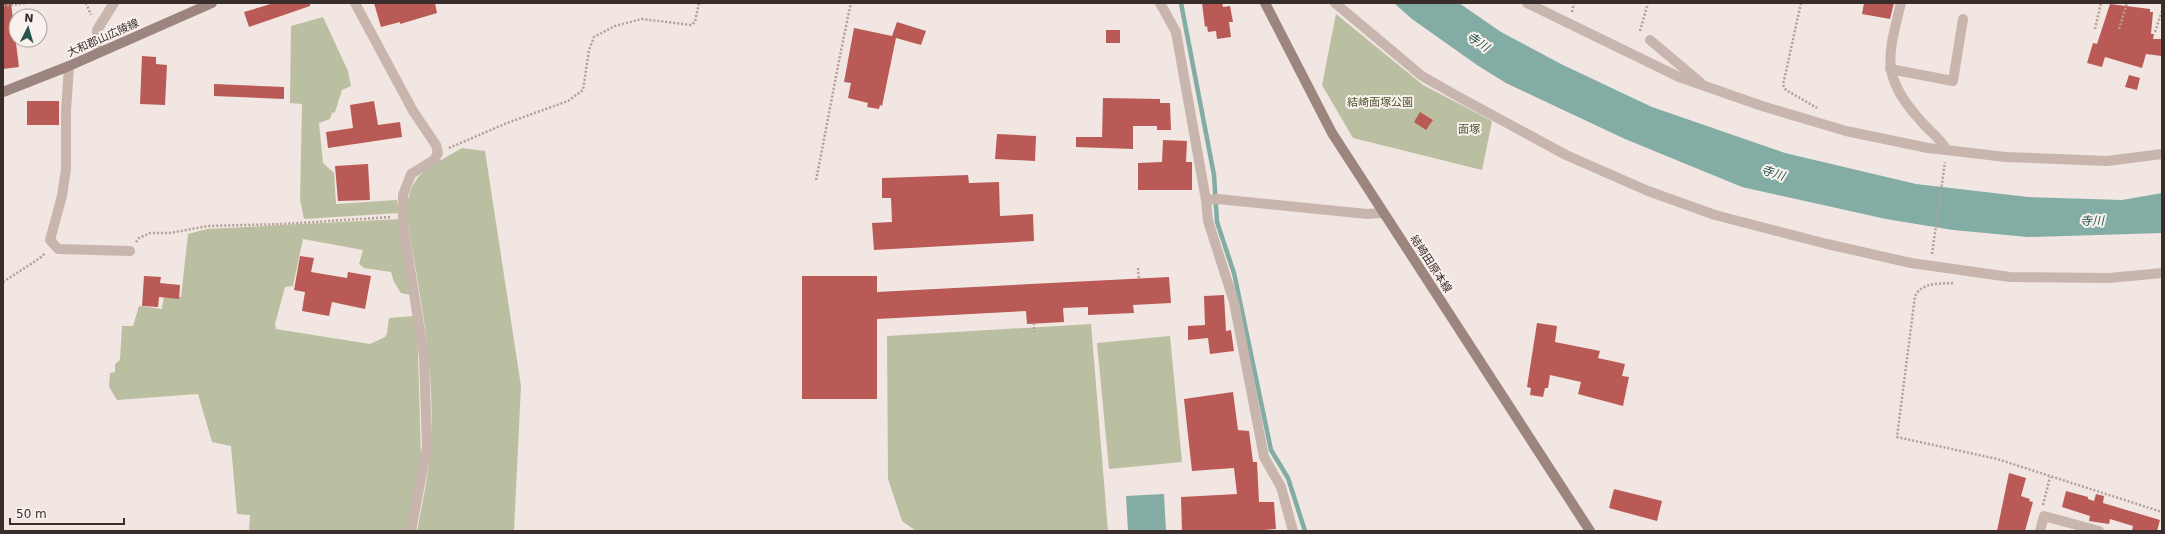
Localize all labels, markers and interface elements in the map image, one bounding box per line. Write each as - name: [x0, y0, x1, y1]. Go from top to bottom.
- north arrow: [8, 8, 48, 48]
- text: N: [24, 12, 34, 25]
- street label: 大和郡山広陵線: [65, 16, 141, 60]
- water label: 寺川: [1464, 29, 1494, 56]
- park label: 結崎面塚公園: [1347, 96, 1413, 109]
- park label: 面塚: [1458, 123, 1480, 136]
- water label: 寺川: [1759, 163, 1788, 184]
- water label: 寺川: [2080, 214, 2106, 228]
- street label: 結崎田原本線: [1408, 233, 1454, 295]
- scale bar: [10, 500, 124, 526]
- text: 50 m: [16, 507, 47, 521]

